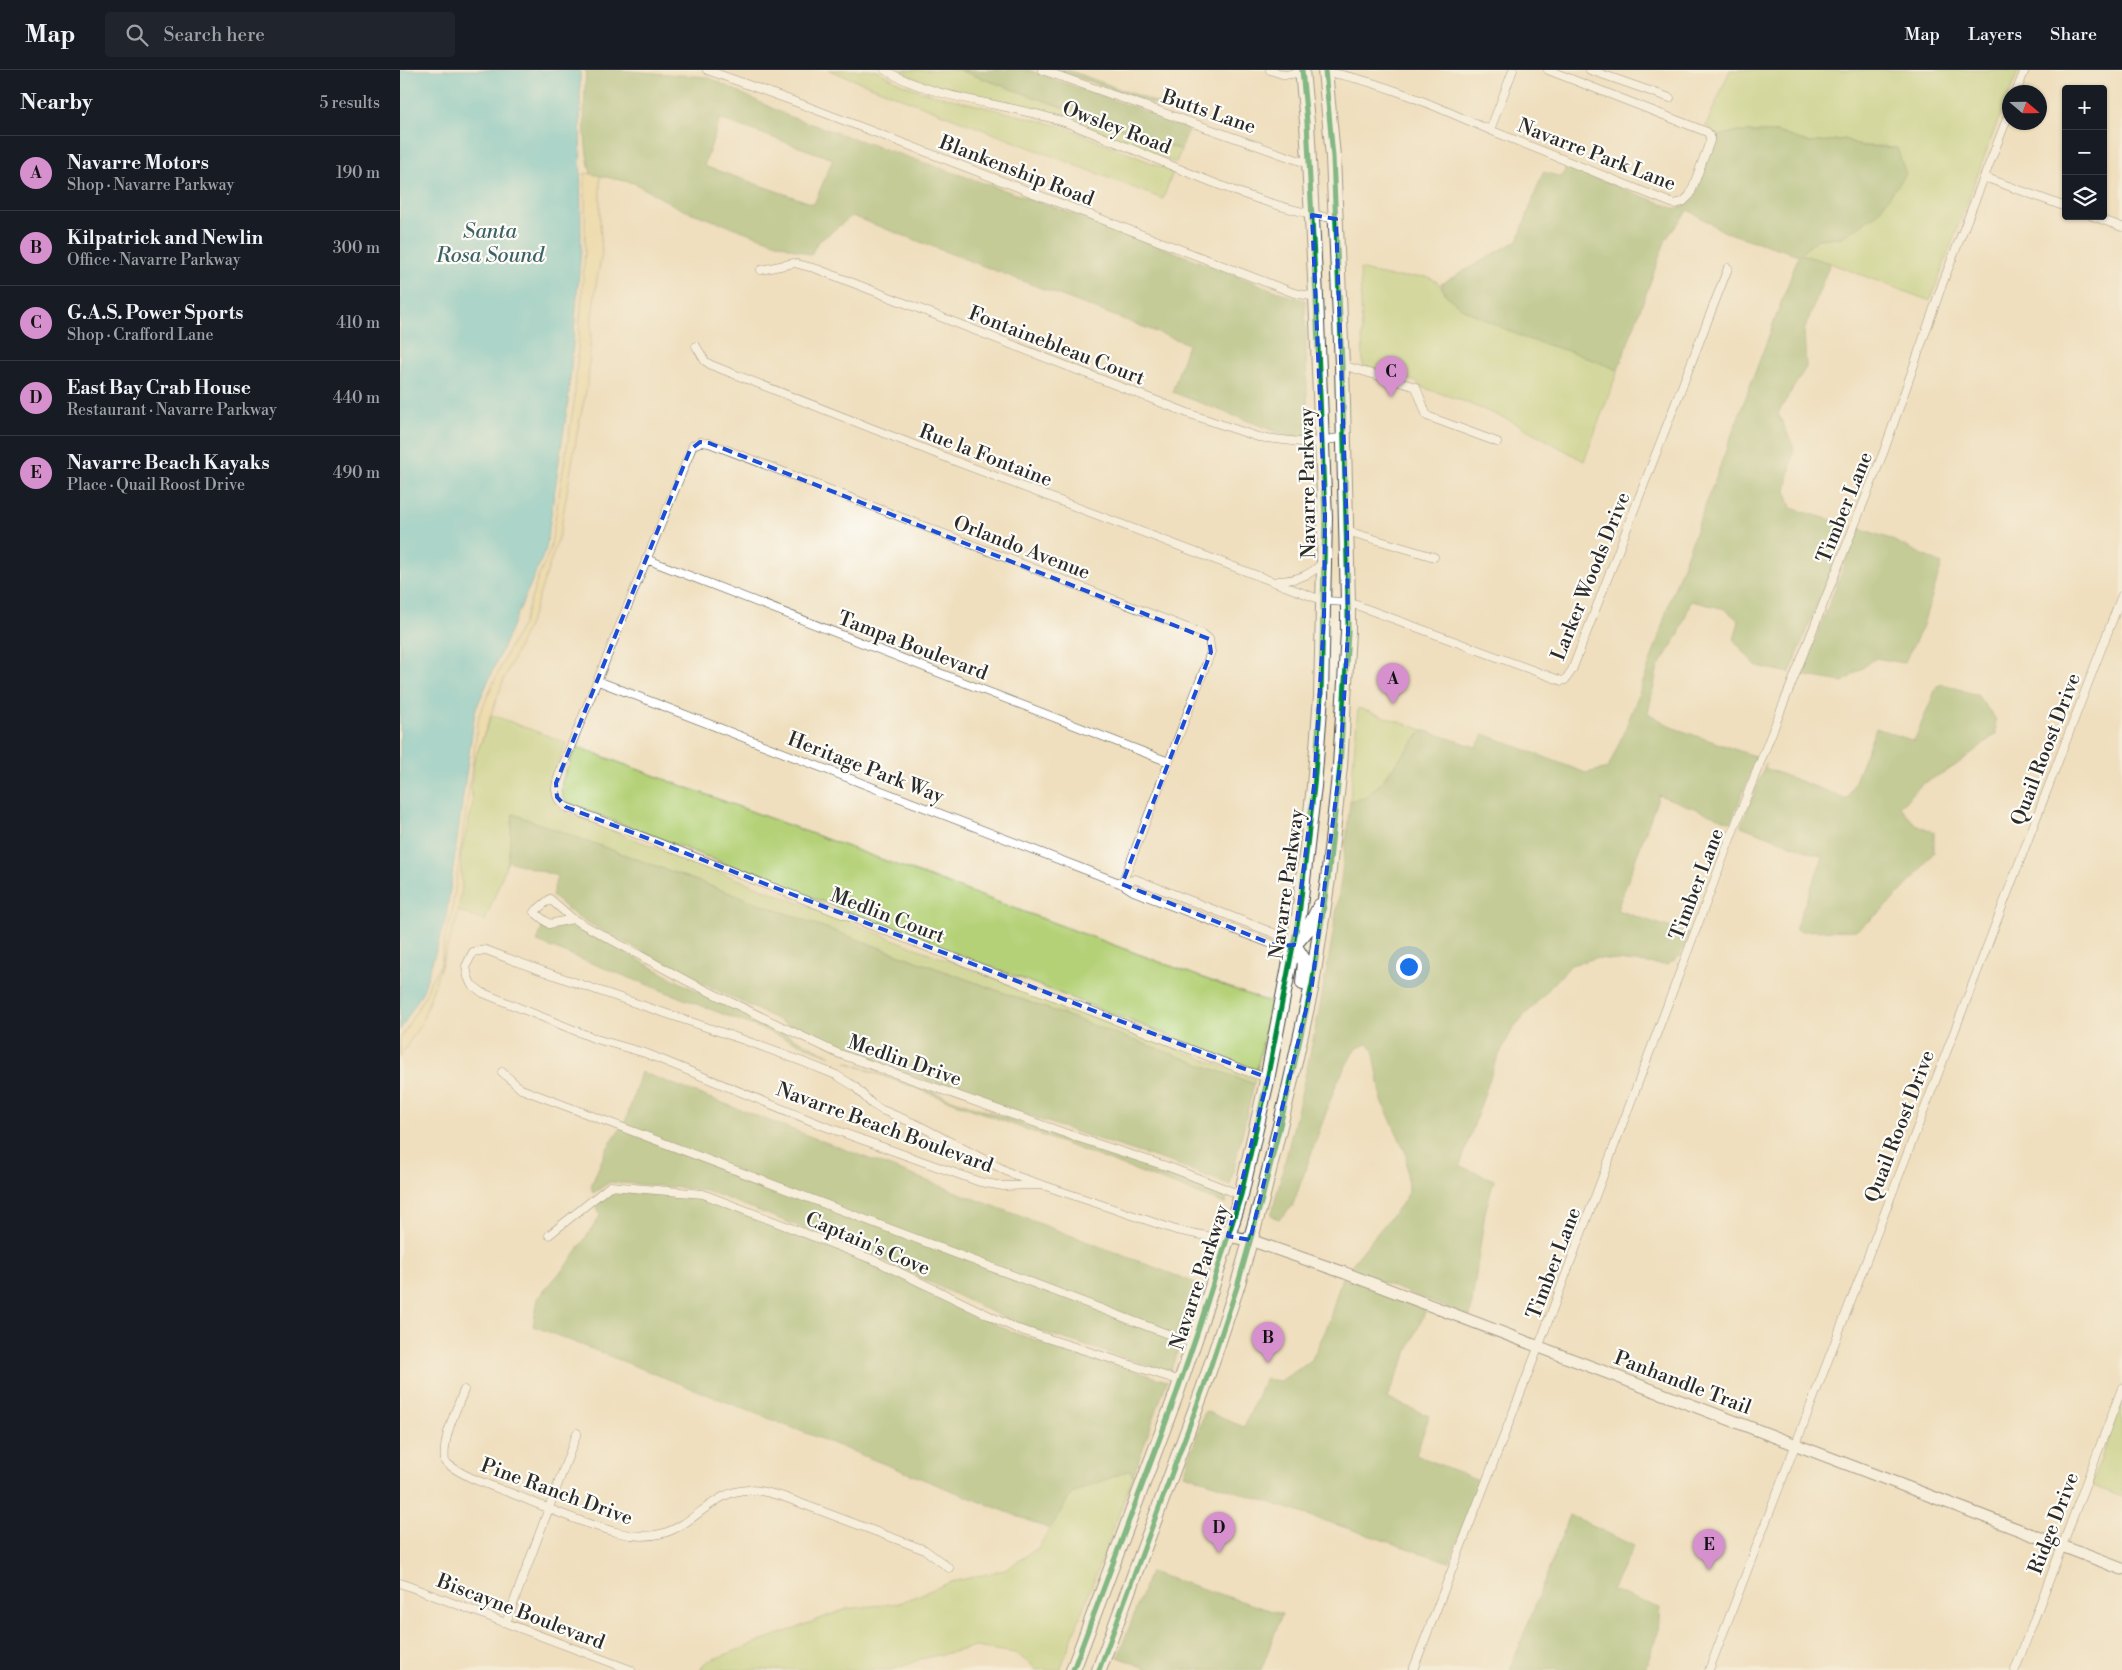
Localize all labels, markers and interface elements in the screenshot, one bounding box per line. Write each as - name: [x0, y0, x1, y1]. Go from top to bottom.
- search box: [105, 12, 455, 57]
- text: Map: [25, 20, 75, 50]
- icon: search: [123, 21, 151, 49]
- text: Search here: [163, 23, 265, 47]
- text: Map: [1905, 23, 1940, 46]
- text: Layers: [1968, 23, 2022, 46]
- text: Share: [2050, 23, 2097, 46]
- street label: Butts Lane: [1157, 84, 1259, 140]
- north arrow: [2002, 85, 2047, 130]
- map controls: [2062, 85, 2107, 220]
- button: +: [2062, 85, 2107, 130]
- text: Nearby: [20, 90, 93, 116]
- text: 5 results: [319, 93, 380, 113]
- street label: Owsley Road: [1058, 96, 1175, 161]
- street label: Navarre Park Lane: [1514, 114, 1679, 197]
- street label: Blankenship Road: [935, 130, 1098, 213]
- button: −: [2062, 130, 2107, 175]
- text: Navarre Motors: [67, 151, 209, 175]
- text: A: [30, 163, 42, 183]
- text: 190 m: [336, 163, 380, 183]
- text: Shop · Navarre Parkway: [67, 175, 234, 195]
- button: layers: [2062, 175, 2107, 220]
- water label: Santa Rosa Sound: [435, 219, 545, 269]
- text: Kilpatrick and Newlin: [67, 226, 263, 250]
- text: B: [30, 238, 42, 258]
- text: 300 m: [333, 238, 380, 258]
- text: Office · Navarre Parkway: [67, 250, 240, 270]
- text: G.A.S. Power Sports: [67, 301, 243, 325]
- street label: Fontainebleau Court: [965, 301, 1148, 392]
- text: C: [30, 313, 42, 333]
- text: 410 m: [336, 313, 380, 333]
- text: Shop · Crafford Lane: [67, 325, 214, 345]
- pin: C: [1375, 356, 1407, 397]
- text: East Bay Crab House: [67, 376, 251, 400]
- text: D: [30, 388, 42, 408]
- text: 440 m: [333, 388, 380, 408]
- text: Restaurant · Navarre Parkway: [67, 400, 277, 420]
- street label: Navarre Parkway: [1295, 407, 1322, 559]
- street label: Rue la Fontaine: [915, 420, 1056, 493]
- street label: Timber Lane: [1812, 448, 1879, 567]
- text: Navarre Beach Kayaks: [67, 451, 270, 475]
- text: E: [30, 463, 42, 483]
- text: 490 m: [333, 463, 380, 483]
- text: Place · Quail Roost Drive: [67, 475, 245, 495]
- street label: Larker Woods Drive: [1546, 489, 1637, 664]
- street label: Orlando Avenue: [950, 511, 1093, 586]
- street label: Tampa Boulevard: [834, 606, 992, 687]
- pin: A: [1377, 663, 1409, 704]
- street label: Quail Roost Drive: [2006, 670, 2087, 829]
- street label: Heritage Park Way: [784, 727, 948, 810]
- street label: Navarre Parkway: [1265, 807, 1310, 961]
- street label: Timber Lane: [1665, 825, 1730, 944]
- street label: Medlin Court: [827, 883, 948, 950]
- your location: [1396, 954, 1422, 980]
- street label: Medlin Drive: [844, 1030, 965, 1093]
- street label: Quail Roost Drive: [1860, 1047, 1941, 1206]
- street label: Navarre Beach Boulevard: [773, 1078, 997, 1180]
- street label: Navarre Parkway: [1165, 1201, 1236, 1353]
- street label: Timber Lane: [1522, 1204, 1587, 1323]
- street label: Captain's Cove: [801, 1207, 934, 1282]
- pin: B: [1252, 1322, 1284, 1363]
- street label: Panhandle Trail: [1611, 1346, 1754, 1421]
- street label: Pine Ranch Drive: [477, 1453, 636, 1531]
- street label: Ridge Drive: [2024, 1469, 2085, 1578]
- pin: D: [1203, 1512, 1235, 1553]
- pin: E: [1693, 1529, 1725, 1570]
- street label: Biscayne Boulevard: [432, 1569, 609, 1656]

